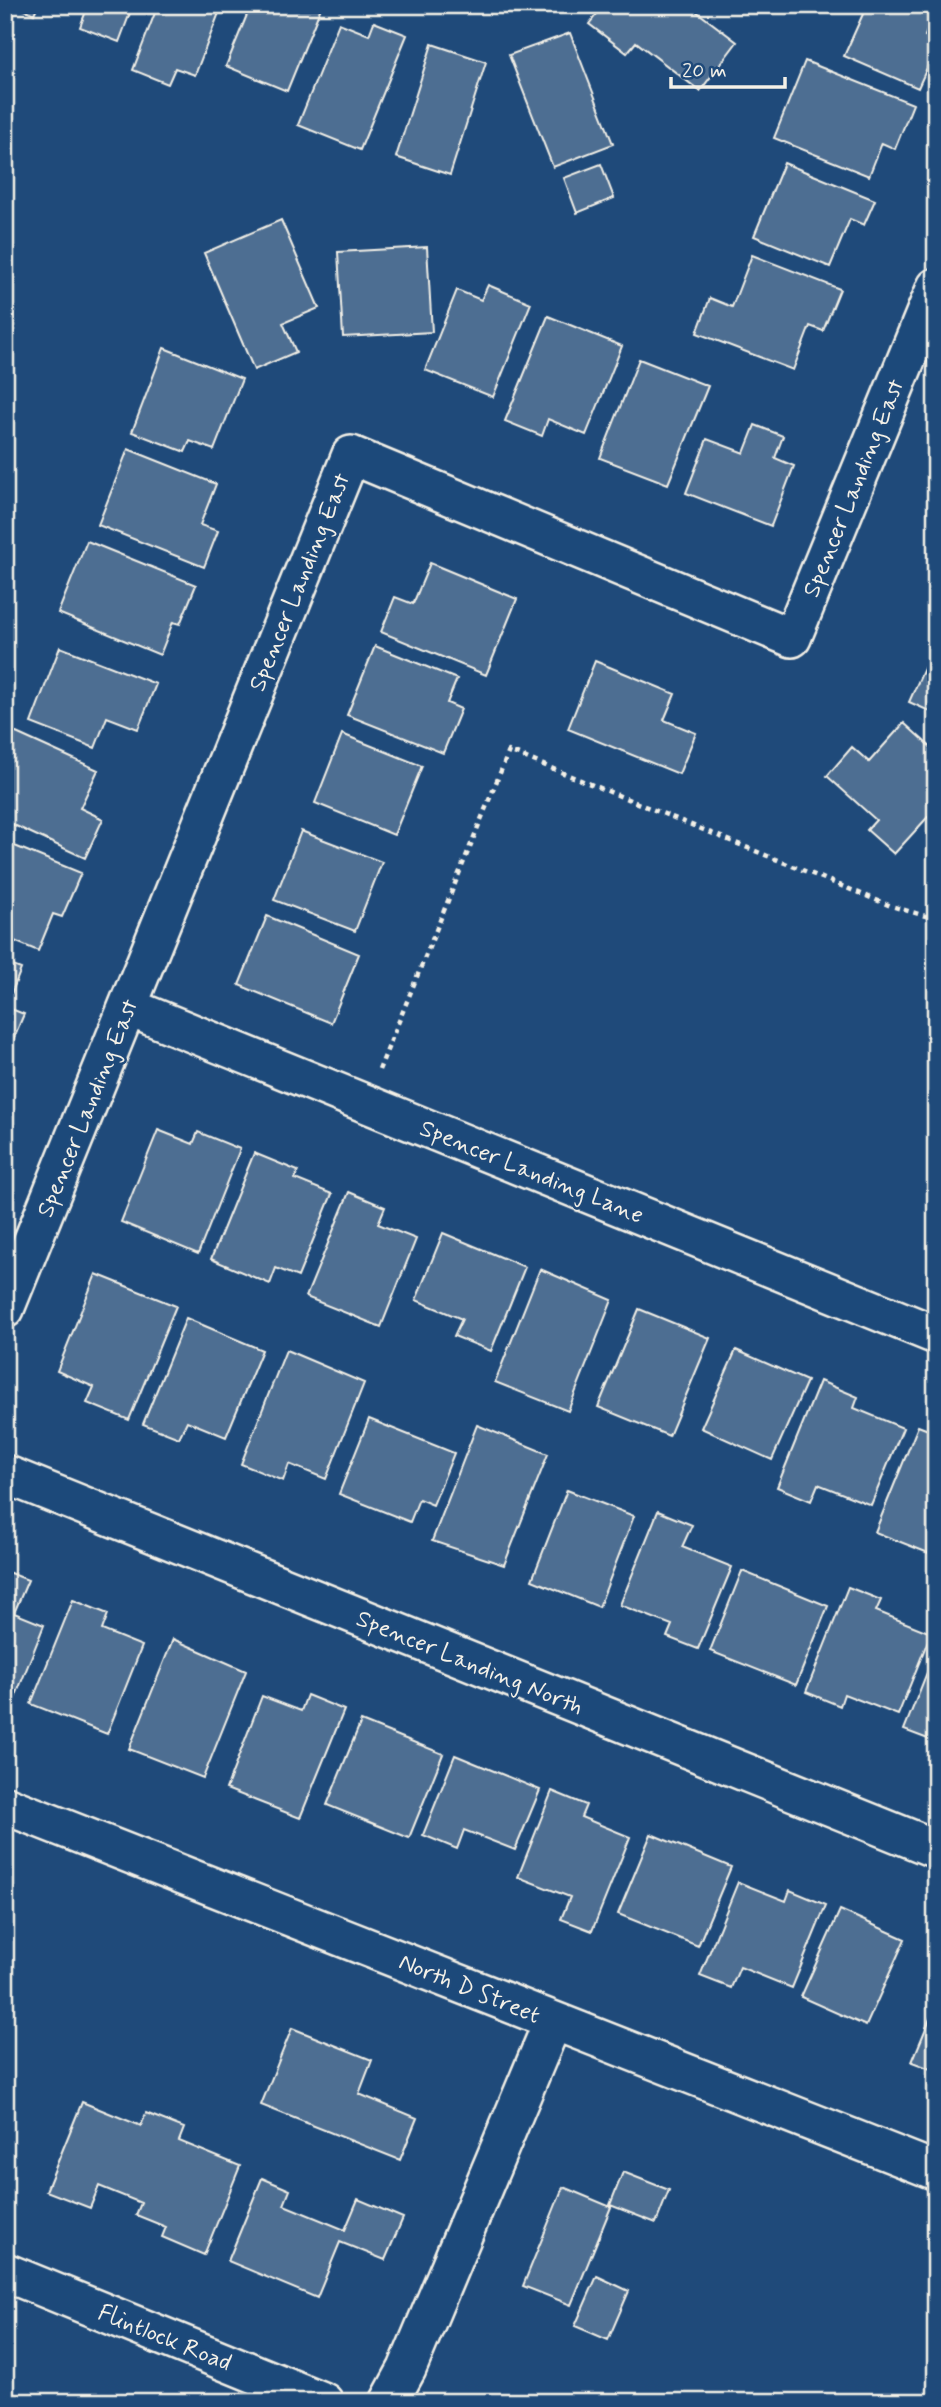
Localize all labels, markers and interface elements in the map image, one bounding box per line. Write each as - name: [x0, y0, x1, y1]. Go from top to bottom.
- scale bar: [671, 46, 785, 90]
- text: 20 m: [682, 57, 727, 85]
- street label: Spencer Landing East: [796, 375, 912, 602]
- street label: Spencer Landing East: [242, 469, 358, 696]
- street label: Spencer Landing East: [30, 995, 146, 1222]
- street label: Spencer Landing Lane: [415, 1113, 648, 1232]
- street label: Spencer Landing North: [351, 1604, 587, 1723]
- street label: North D Street: [394, 1947, 545, 2032]
- street label: Flintlock Road: [93, 2298, 236, 2379]

